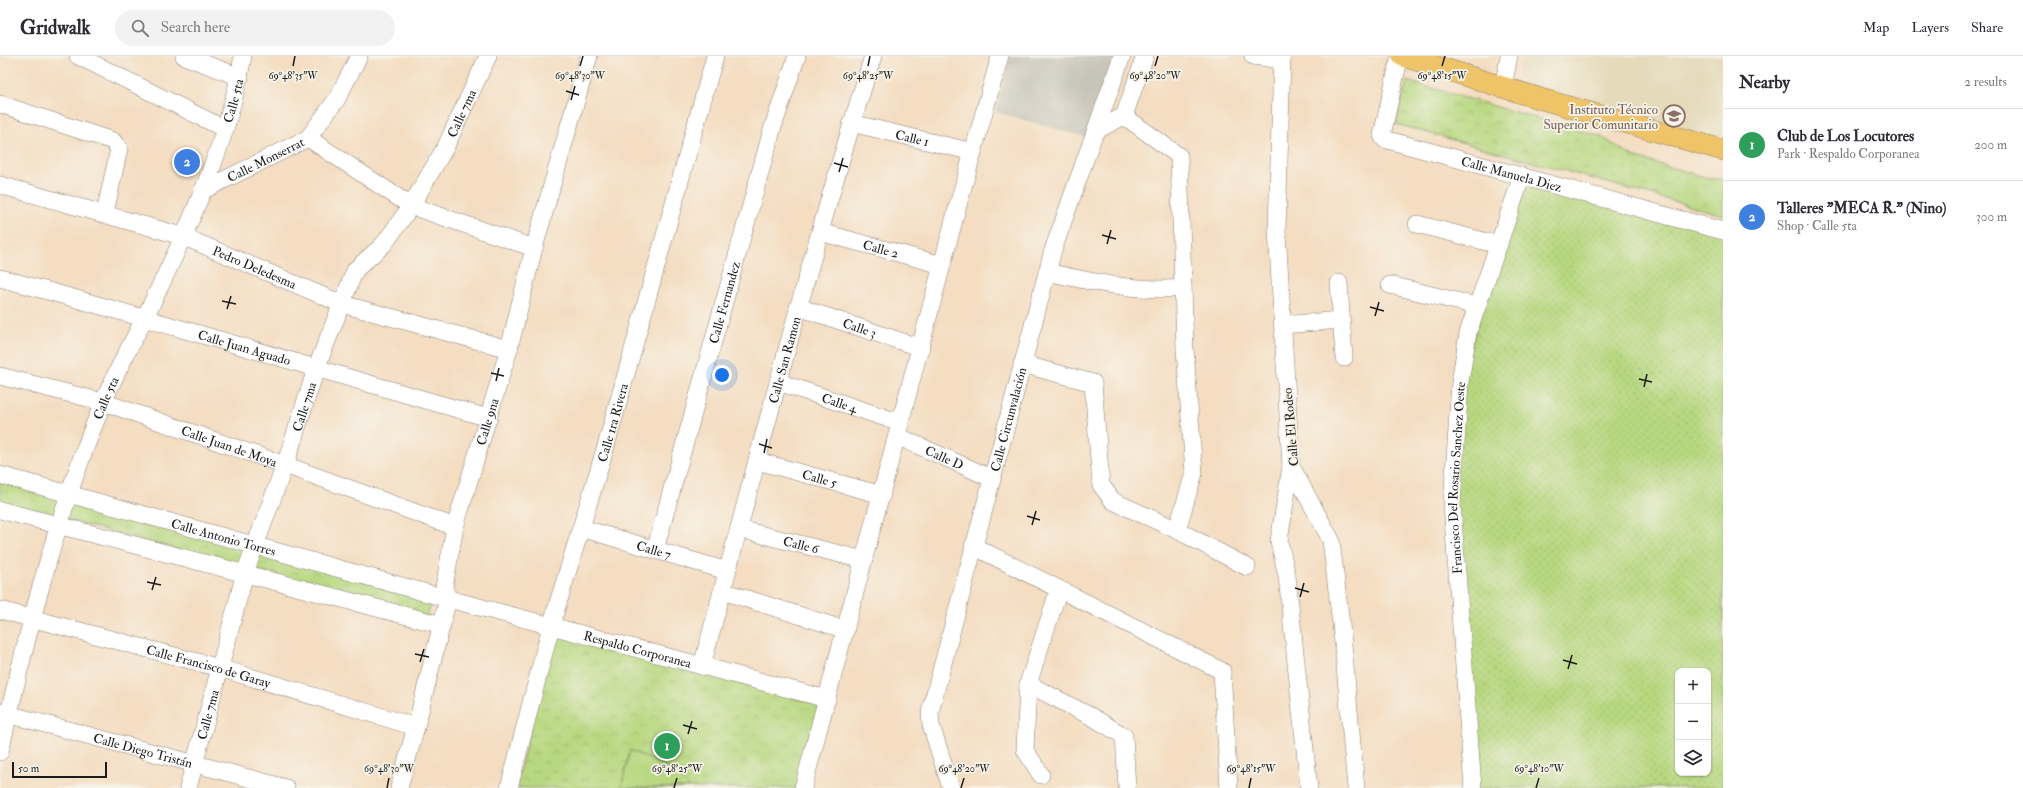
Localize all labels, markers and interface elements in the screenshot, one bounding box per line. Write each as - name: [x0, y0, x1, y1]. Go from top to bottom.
- search box: [115, 10, 395, 46]
- text: Gridwalk: [20, 16, 91, 40]
- icon: search: [129, 17, 151, 39]
- text: Search here: [161, 18, 230, 37]
- text: Map: [1863, 19, 1889, 36]
- text: Layers: [1911, 19, 1949, 36]
- text: Share: [1971, 19, 2003, 36]
- text: 69°48'35"W: [268, 70, 318, 82]
- text: 69°48'30"W: [555, 70, 606, 82]
- text: 69°48'25"W: [843, 70, 894, 82]
- text: 69°48'20"W: [1129, 70, 1181, 82]
- text: 69°48'15"W: [1418, 70, 1467, 82]
- text: Nearby: [1739, 72, 1790, 93]
- text: 2 results: [1964, 74, 2007, 90]
- street label: Calle 5ta: [220, 77, 247, 125]
- street label: Calle 7ma: [444, 87, 480, 140]
- place label: Instituto Técnico Superior Comunitario: [1543, 102, 1658, 134]
- school or university icon: Instituto Técnico Superior Comunitario: [1661, 103, 1687, 129]
- street label: Calle 1: [894, 127, 931, 150]
- text: Club de Los Locutores: [1777, 127, 1914, 146]
- street label: Calle Monserrat: [225, 134, 307, 186]
- text: 1: [1750, 137, 1754, 153]
- text: 200 m: [1974, 137, 2007, 153]
- text: Park · Respaldo Corporanea: [1777, 146, 1920, 162]
- pin: 2: [174, 147, 200, 177]
- street label: Calle Manuela Diez: [1459, 153, 1564, 196]
- text: Talleres "MECA R." (Nino): [1777, 199, 1946, 218]
- text: 2: [1749, 209, 1755, 225]
- text: 300 m: [1976, 209, 2007, 225]
- text: Shop · Calle 5ta: [1777, 218, 1857, 234]
- street label: Calle 2: [861, 237, 901, 262]
- street label: Pedro Deledesma: [210, 243, 299, 293]
- street label: Calle Fernandez: [706, 259, 744, 346]
- street label: Calle San Ramon: [766, 315, 805, 405]
- street label: Calle 3: [840, 315, 878, 342]
- street label: Calle Juan Aguado: [196, 327, 292, 369]
- your location: [712, 365, 732, 385]
- street label: Calle Circunvalación: [987, 365, 1030, 473]
- street label: Calle 5ta: [90, 374, 123, 422]
- street label: Calle 7ma: [289, 380, 320, 434]
- street label: Calle 1ra Rivera: [595, 381, 632, 464]
- street label: Francisco Del Rosario Sanchez Oeste: [1445, 381, 1469, 575]
- street label: Calle El Rodeo: [1280, 387, 1302, 467]
- street label: Calle 4: [819, 390, 860, 417]
- street label: Calle 9na: [473, 396, 503, 447]
- street label: Calle Juan de Moya: [179, 423, 280, 471]
- street label: Calle D: [922, 443, 966, 474]
- street label: Calle 5: [800, 467, 839, 491]
- street label: Calle Antonio Torres: [169, 516, 278, 560]
- street label: Calle 6: [781, 533, 822, 558]
- street label: Calle 7: [634, 538, 673, 563]
- street label: Respaldo Corporanea: [582, 628, 694, 672]
- street label: Calle Francisco de Garay: [144, 642, 273, 693]
- map controls: [1675, 668, 1711, 776]
- button: +: [1675, 668, 1711, 704]
- street label: Calle 7ma: [194, 687, 223, 742]
- button: −: [1675, 704, 1711, 740]
- street label: Calle Diego Tristán: [92, 730, 194, 772]
- pin: 1: [654, 731, 680, 761]
- button: layers: [1675, 740, 1711, 776]
- scale bar: [12, 760, 107, 779]
- text: 50 m: [18, 762, 39, 775]
- text: 69°48'30"W: [364, 763, 415, 775]
- text: 69°48'25"W: [652, 763, 703, 775]
- text: 69°48'20"W: [938, 763, 990, 775]
- text: 69°48'15"W: [1227, 763, 1276, 775]
- text: 69°48'10"W: [1514, 763, 1565, 775]

